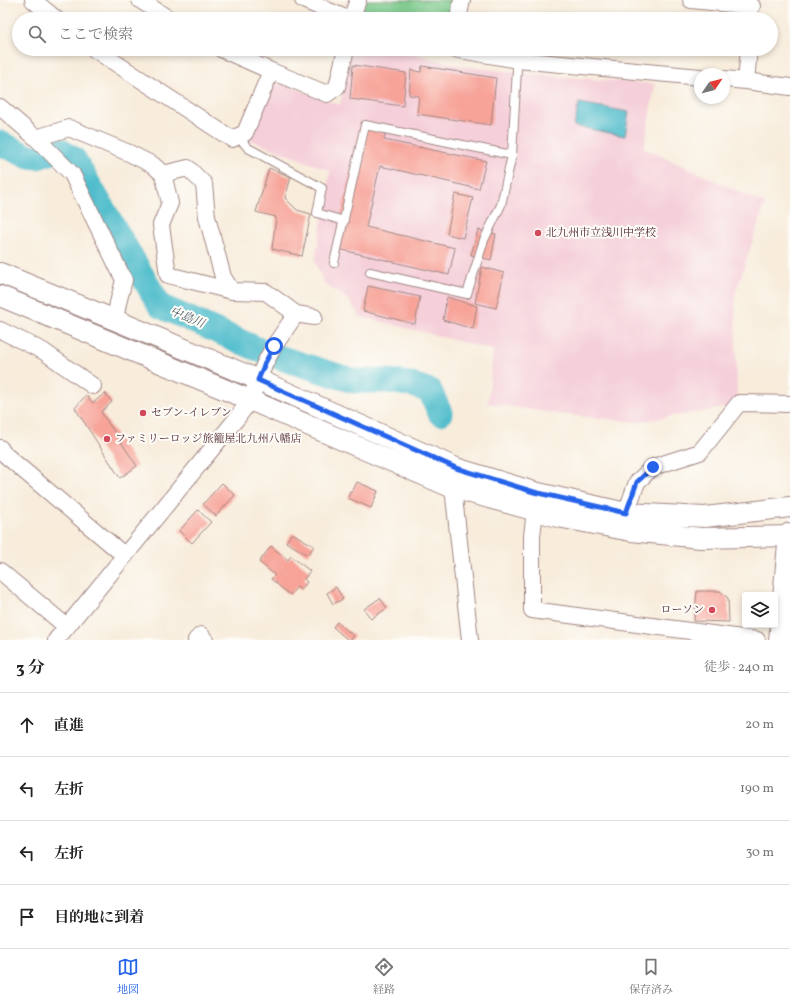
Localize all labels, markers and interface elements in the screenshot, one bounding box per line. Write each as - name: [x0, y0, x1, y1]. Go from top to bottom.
- search box: [12, 12, 778, 56]
- icon: search: [26, 23, 48, 45]
- text: ここで検索: [58, 25, 133, 46]
- north arrow: [694, 68, 730, 104]
- place label: 北九州市立浅川中学校: [546, 226, 656, 241]
- marker: 北九州市立浅川中学校: [533, 228, 543, 238]
- water label: 中島川: [167, 304, 209, 333]
- route start: [265, 337, 283, 355]
- place label: セブン-イレブン: [151, 406, 232, 421]
- marker: セブン-イレブン: [138, 408, 148, 418]
- place label: ファミリーロッジ旅籠屋北九州八幡店: [115, 432, 302, 447]
- marker: ファミリーロッジ旅籠屋北九州八幡店: [102, 434, 112, 444]
- route end: [644, 458, 662, 476]
- map controls: [742, 592, 778, 628]
- button: layers: [742, 592, 778, 628]
- place label: ローソン: [660, 603, 704, 618]
- marker: ローソン: [707, 605, 717, 615]
- text: 3 分: [16, 657, 45, 680]
- text: 徒歩 · 240 m: [704, 659, 774, 677]
- icon: ahead: [16, 714, 38, 736]
- text: 直進: [54, 716, 84, 737]
- text: 20 m: [745, 716, 774, 734]
- icon: left: [16, 778, 38, 800]
- text: 左折: [54, 780, 84, 801]
- text: 190 m: [740, 780, 774, 798]
- icon: left: [16, 842, 38, 864]
- text: 左折: [54, 844, 84, 865]
- text: 30 m: [746, 844, 774, 862]
- icon: arrive: [16, 906, 38, 928]
- text: 目的地に到着: [54, 908, 144, 929]
- tab: 地図: [117, 956, 139, 998]
- tab: 経路: [373, 956, 395, 998]
- tab: 保存済み: [629, 956, 673, 998]

